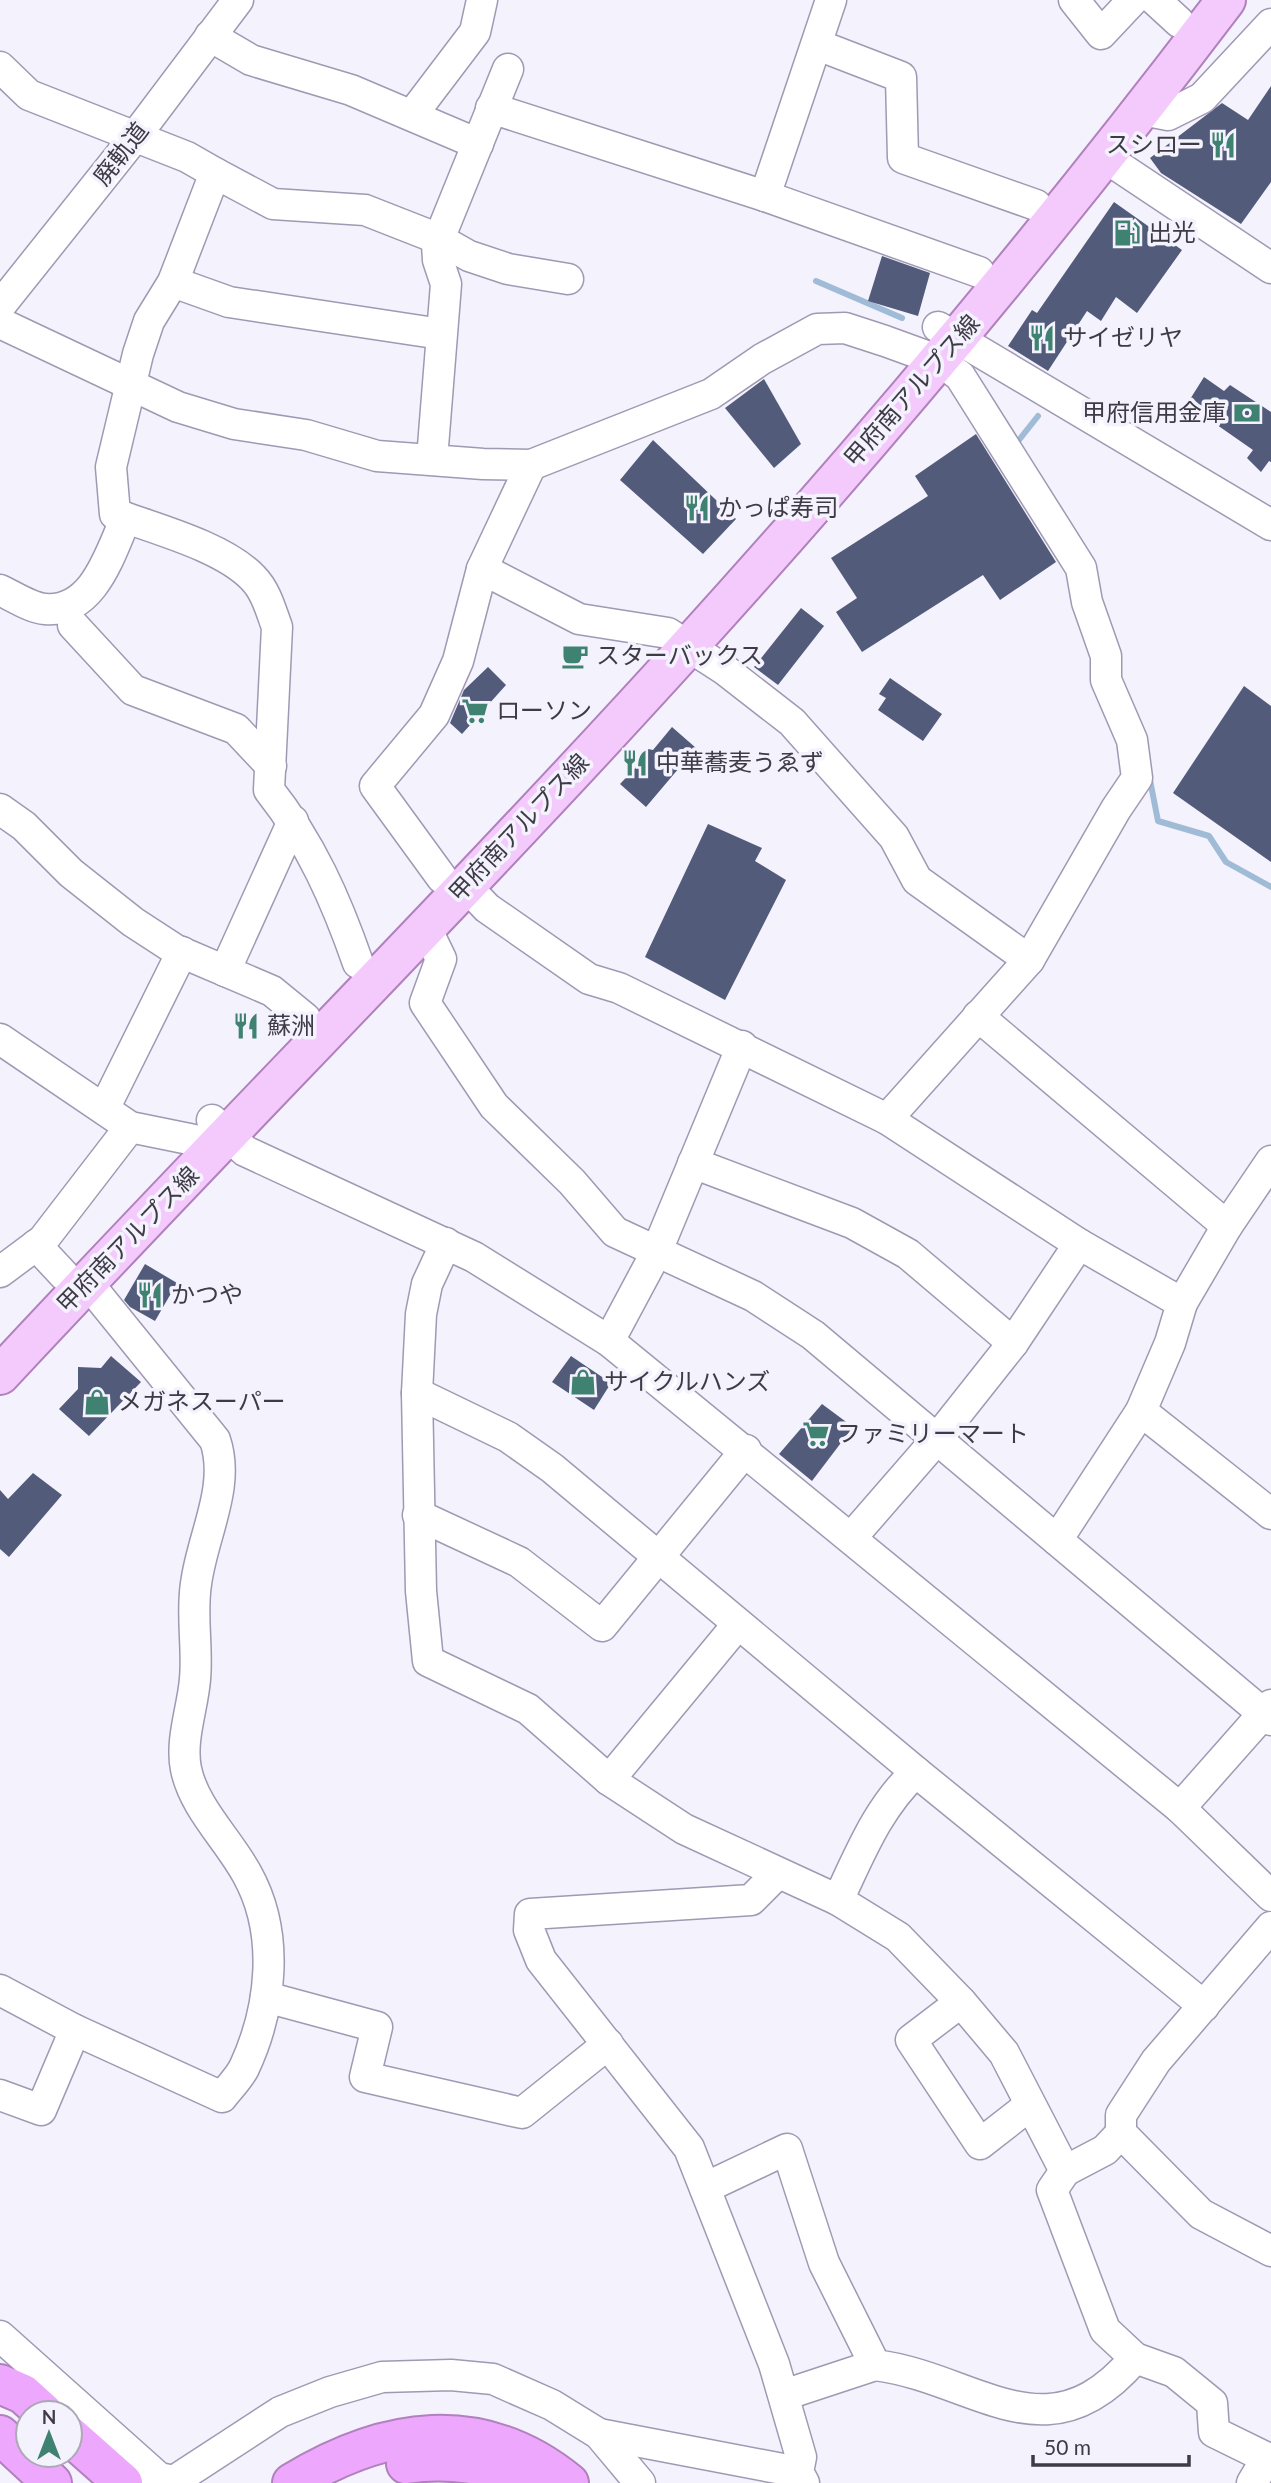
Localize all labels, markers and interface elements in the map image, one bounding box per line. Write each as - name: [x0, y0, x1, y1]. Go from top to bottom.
- street label: 廃軌道: [86, 116, 153, 190]
- place label: スシロー: [1106, 129, 1202, 158]
- restaurant icon: スシロー: [1208, 130, 1238, 160]
- place label: 出光: [1148, 217, 1196, 246]
- fuel station icon: 出光: [1112, 218, 1142, 248]
- street label: 甲府南アルプス線: [837, 308, 985, 472]
- place label: サイゼリヤ: [1063, 322, 1183, 351]
- restaurant icon: サイゼリヤ: [1027, 323, 1057, 353]
- place label: 甲府信用金庫: [1082, 397, 1226, 426]
- bank icon: 甲府信用金庫: [1232, 398, 1262, 428]
- place label: かっぱ寿司: [718, 492, 838, 521]
- restaurant icon: かっぱ寿司: [682, 493, 712, 523]
- place label: スターバックス: [596, 640, 763, 669]
- cafe icon: スターバックス: [560, 641, 590, 671]
- place label: ローソン: [496, 695, 592, 724]
- supermarket icon: ローソン: [460, 696, 490, 726]
- street label: 甲府南アルプス線: [442, 747, 594, 907]
- place label: 中華蕎麦うゑず: [656, 747, 824, 776]
- restaurant icon: 中華蕎麦うゑず: [620, 748, 650, 778]
- place label: 蘇洲: [267, 1010, 315, 1039]
- restaurant icon: 蘇洲: [231, 1011, 261, 1041]
- street label: 甲府南アルプス線: [50, 1160, 204, 1318]
- place label: かつや: [171, 1279, 243, 1308]
- restaurant icon: かつや: [135, 1280, 165, 1310]
- place label: サイクルハンズ: [604, 1366, 770, 1395]
- shop icon: サイクルハンズ: [568, 1367, 598, 1397]
- place label: メガネスーパー: [118, 1386, 286, 1415]
- shop icon: メガネスーパー: [82, 1387, 112, 1417]
- place label: ファミリーマート: [837, 1418, 1029, 1447]
- supermarket icon: ファミリーマート: [801, 1419, 831, 1449]
- north arrow: [14, 2399, 84, 2469]
- text: N: [42, 2405, 56, 2428]
- scale bar: [1033, 2424, 1189, 2468]
- text: 50 m: [1044, 2434, 1091, 2459]

